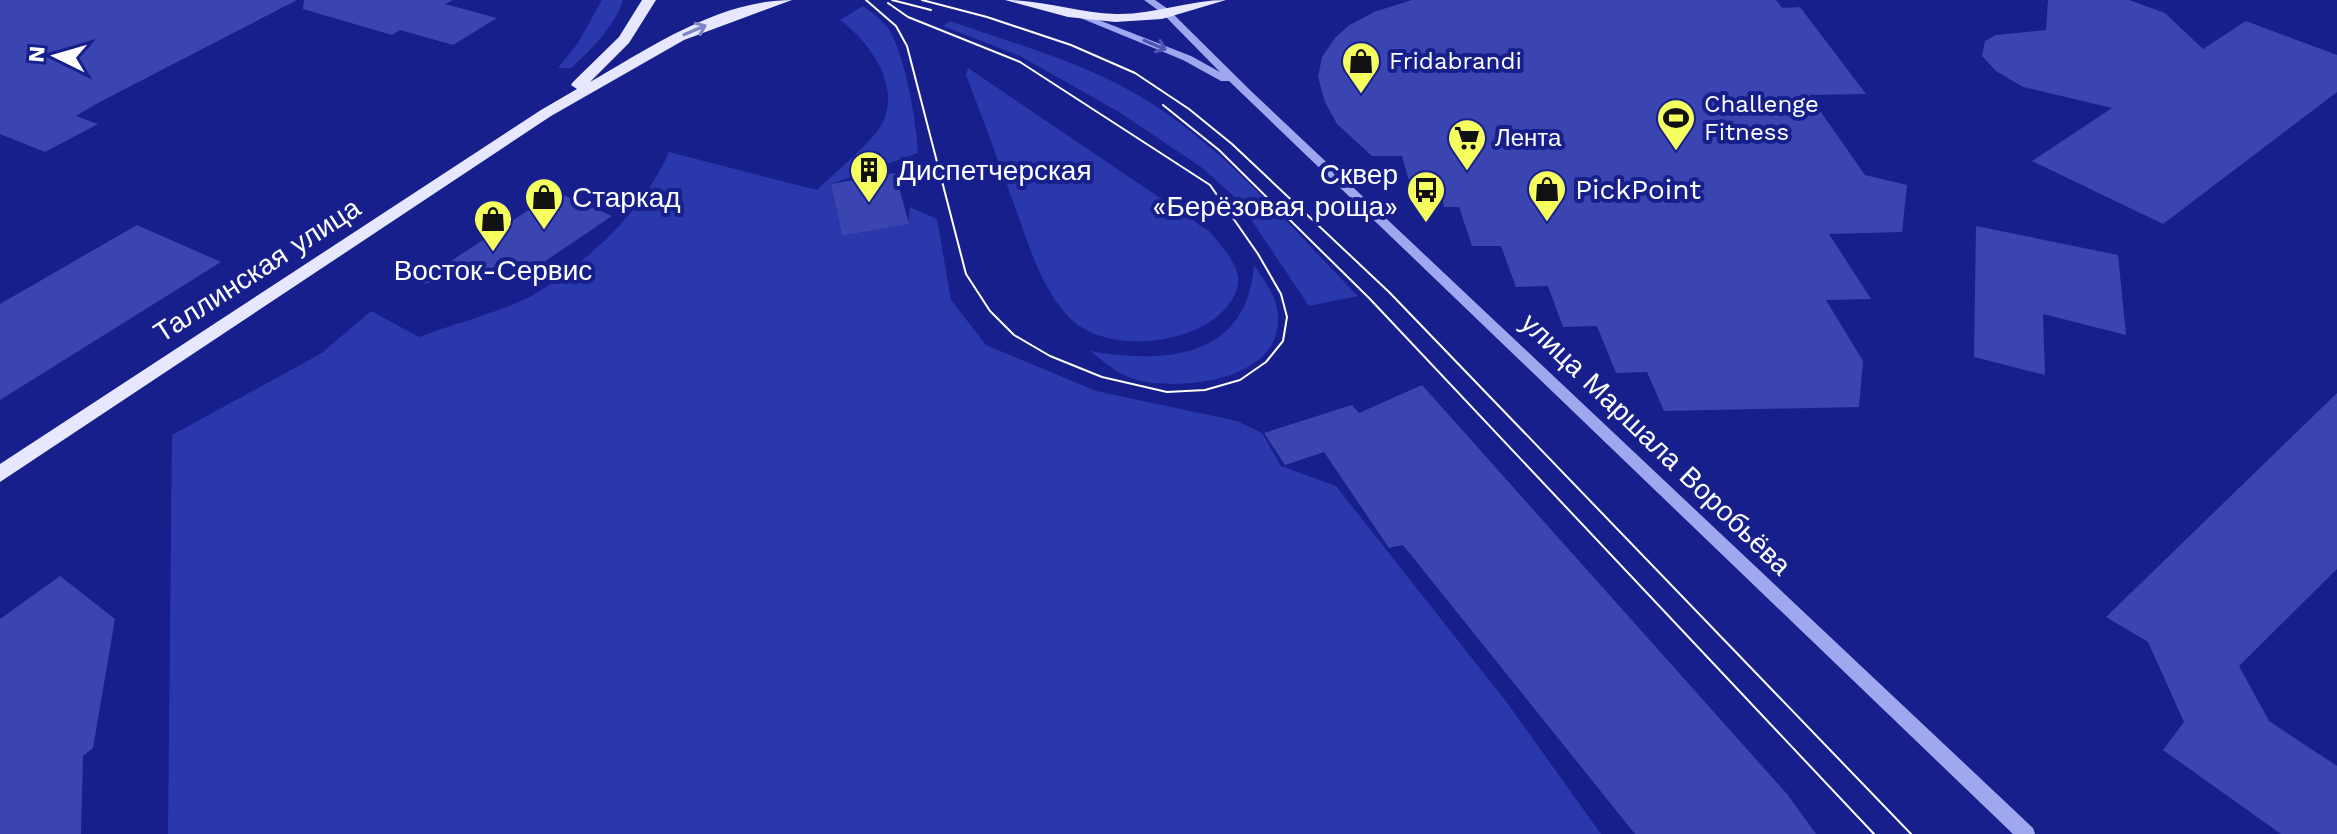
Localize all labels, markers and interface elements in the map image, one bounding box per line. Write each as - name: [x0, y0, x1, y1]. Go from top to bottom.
- north arrow: [16, 16, 96, 96]
- one-way arrow: [683, 22, 707, 37]
- one-way arrow: [1143, 38, 1167, 53]
- shop icon: Fridabrandi: [1340, 40, 1382, 95]
- text: N: [23, 45, 50, 64]
- place label: Fridabrandi: [1389, 47, 1522, 75]
- place label: Challenge Fitness: [1704, 90, 1819, 146]
- sports icon: Challenge Fitness: [1655, 97, 1697, 152]
- supermarket icon: Лента: [1446, 117, 1488, 172]
- place label: Лента: [1495, 124, 1562, 152]
- building icon: Диспетчерская: [848, 149, 890, 204]
- place label: Диспетчерская: [897, 154, 1092, 187]
- place label: Сквер «Берёзовая роща»: [1153, 158, 1398, 223]
- shop icon: PickPoint: [1526, 168, 1568, 223]
- bus stop icon: Сквер «Берёзовая роща»: [1405, 169, 1447, 224]
- place label: PickPoint: [1575, 173, 1701, 206]
- shop icon: Старкад: [523, 176, 565, 231]
- place label: Старкад: [572, 181, 681, 214]
- street label: Таллинская улица: [148, 191, 367, 349]
- shop icon: Восток-Сервис: [472, 198, 514, 253]
- place label: Восток-Сервис: [394, 254, 592, 287]
- street label: улица Маршала Воробьёва: [1514, 306, 1798, 582]

